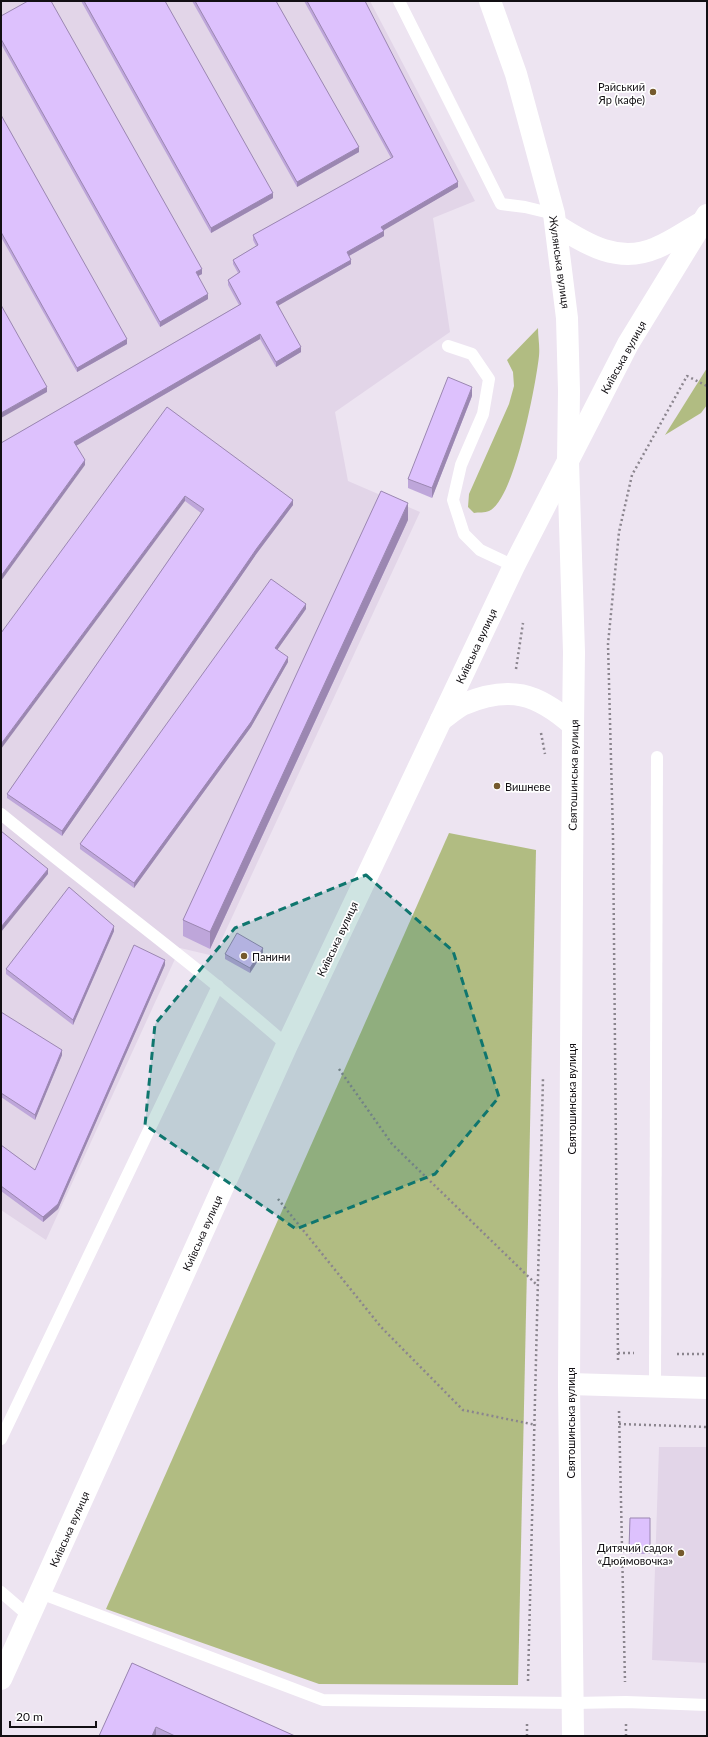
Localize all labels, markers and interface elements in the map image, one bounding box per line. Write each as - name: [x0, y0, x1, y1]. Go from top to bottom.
- place label: Райський Яр (кафе): [598, 80, 645, 106]
- marker: Райський Яр (кафе): [648, 87, 658, 97]
- street label: Жулянська вулиця: [547, 215, 573, 309]
- street label: Київська вулиця: [598, 318, 648, 396]
- street label: Київська вулиця: [453, 606, 499, 686]
- street label: Святошинська вулиця: [566, 719, 580, 831]
- place label: Вишневе: [505, 780, 551, 793]
- marker: Вишневе: [492, 781, 502, 791]
- street label: Київська вулиця: [314, 899, 360, 979]
- place label: Панини: [252, 950, 290, 963]
- marker: Панини: [239, 951, 249, 961]
- street label: Святошинська вулиця: [565, 1043, 578, 1155]
- street label: Київська вулиця: [179, 1193, 225, 1273]
- street label: Святошинська вулиця: [564, 1367, 577, 1479]
- street label: Київська вулиця: [46, 1489, 92, 1569]
- place label: Дитячий садок «Дюймовочка»: [597, 1541, 673, 1567]
- marker: Дитячий садок «Дюймовочка»: [676, 1548, 686, 1558]
- scale bar: [10, 1703, 96, 1729]
- text: 20 m: [16, 1709, 43, 1724]

